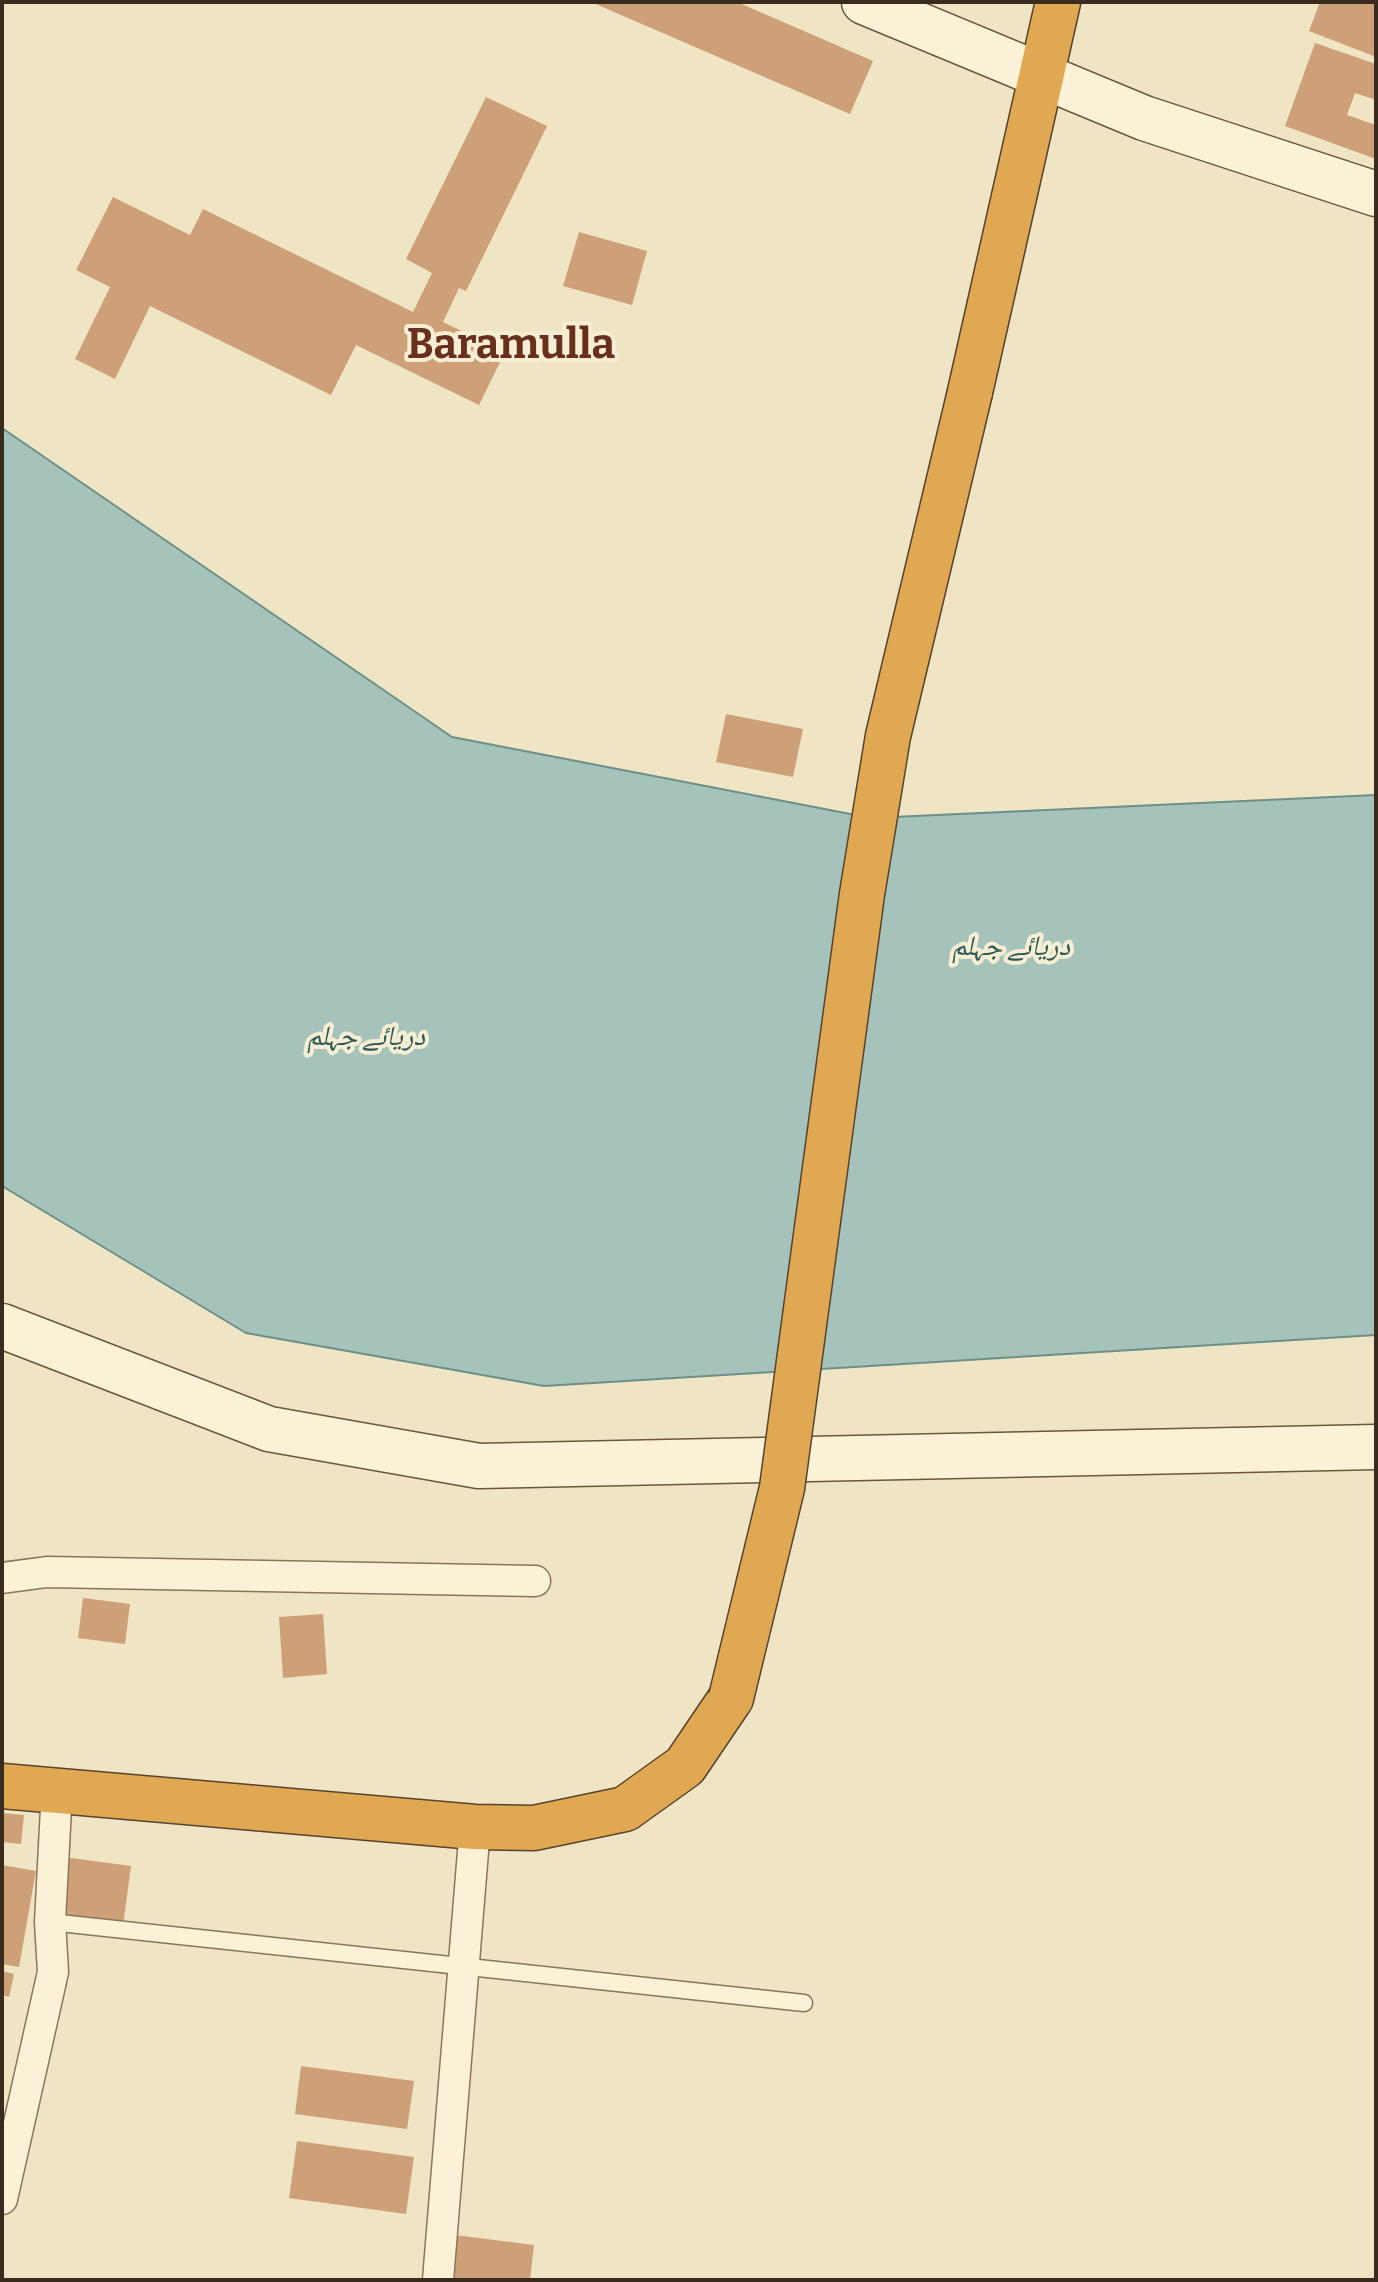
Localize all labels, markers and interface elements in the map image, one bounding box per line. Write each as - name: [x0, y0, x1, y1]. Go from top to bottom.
- district label: Baramulla: [407, 321, 615, 371]
- water label: دریائے جہلم: [952, 930, 1070, 964]
- water label: دریائے جہلم: [307, 1020, 425, 1054]

